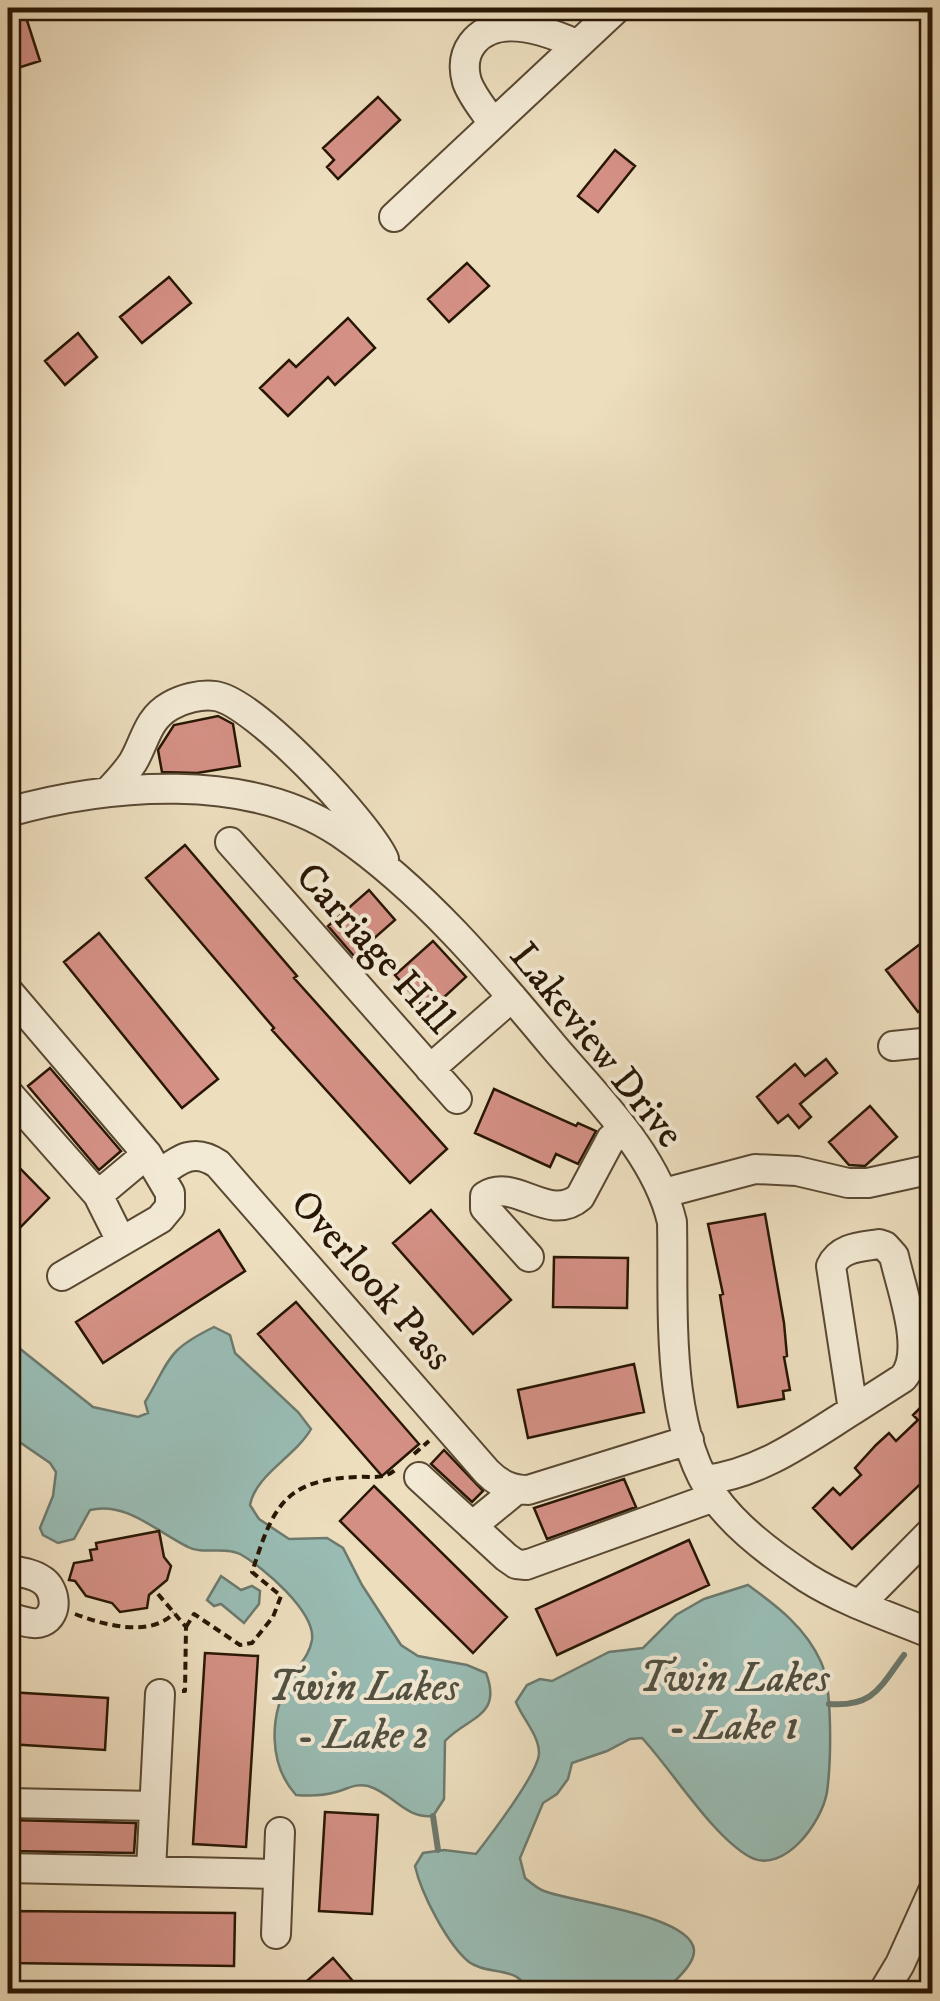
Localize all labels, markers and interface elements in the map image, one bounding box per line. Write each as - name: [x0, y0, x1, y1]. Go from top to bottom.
- street label: Carriage Hill: [284, 853, 464, 1045]
- street label: Lakeview Drive: [498, 933, 694, 1159]
- street label: Overlook Pass: [279, 1180, 463, 1382]
- water label: Twin Lakes - Lake 1: [638, 1653, 831, 1753]
- water label: Twin Lakes - Lake 2: [267, 1662, 460, 1762]

